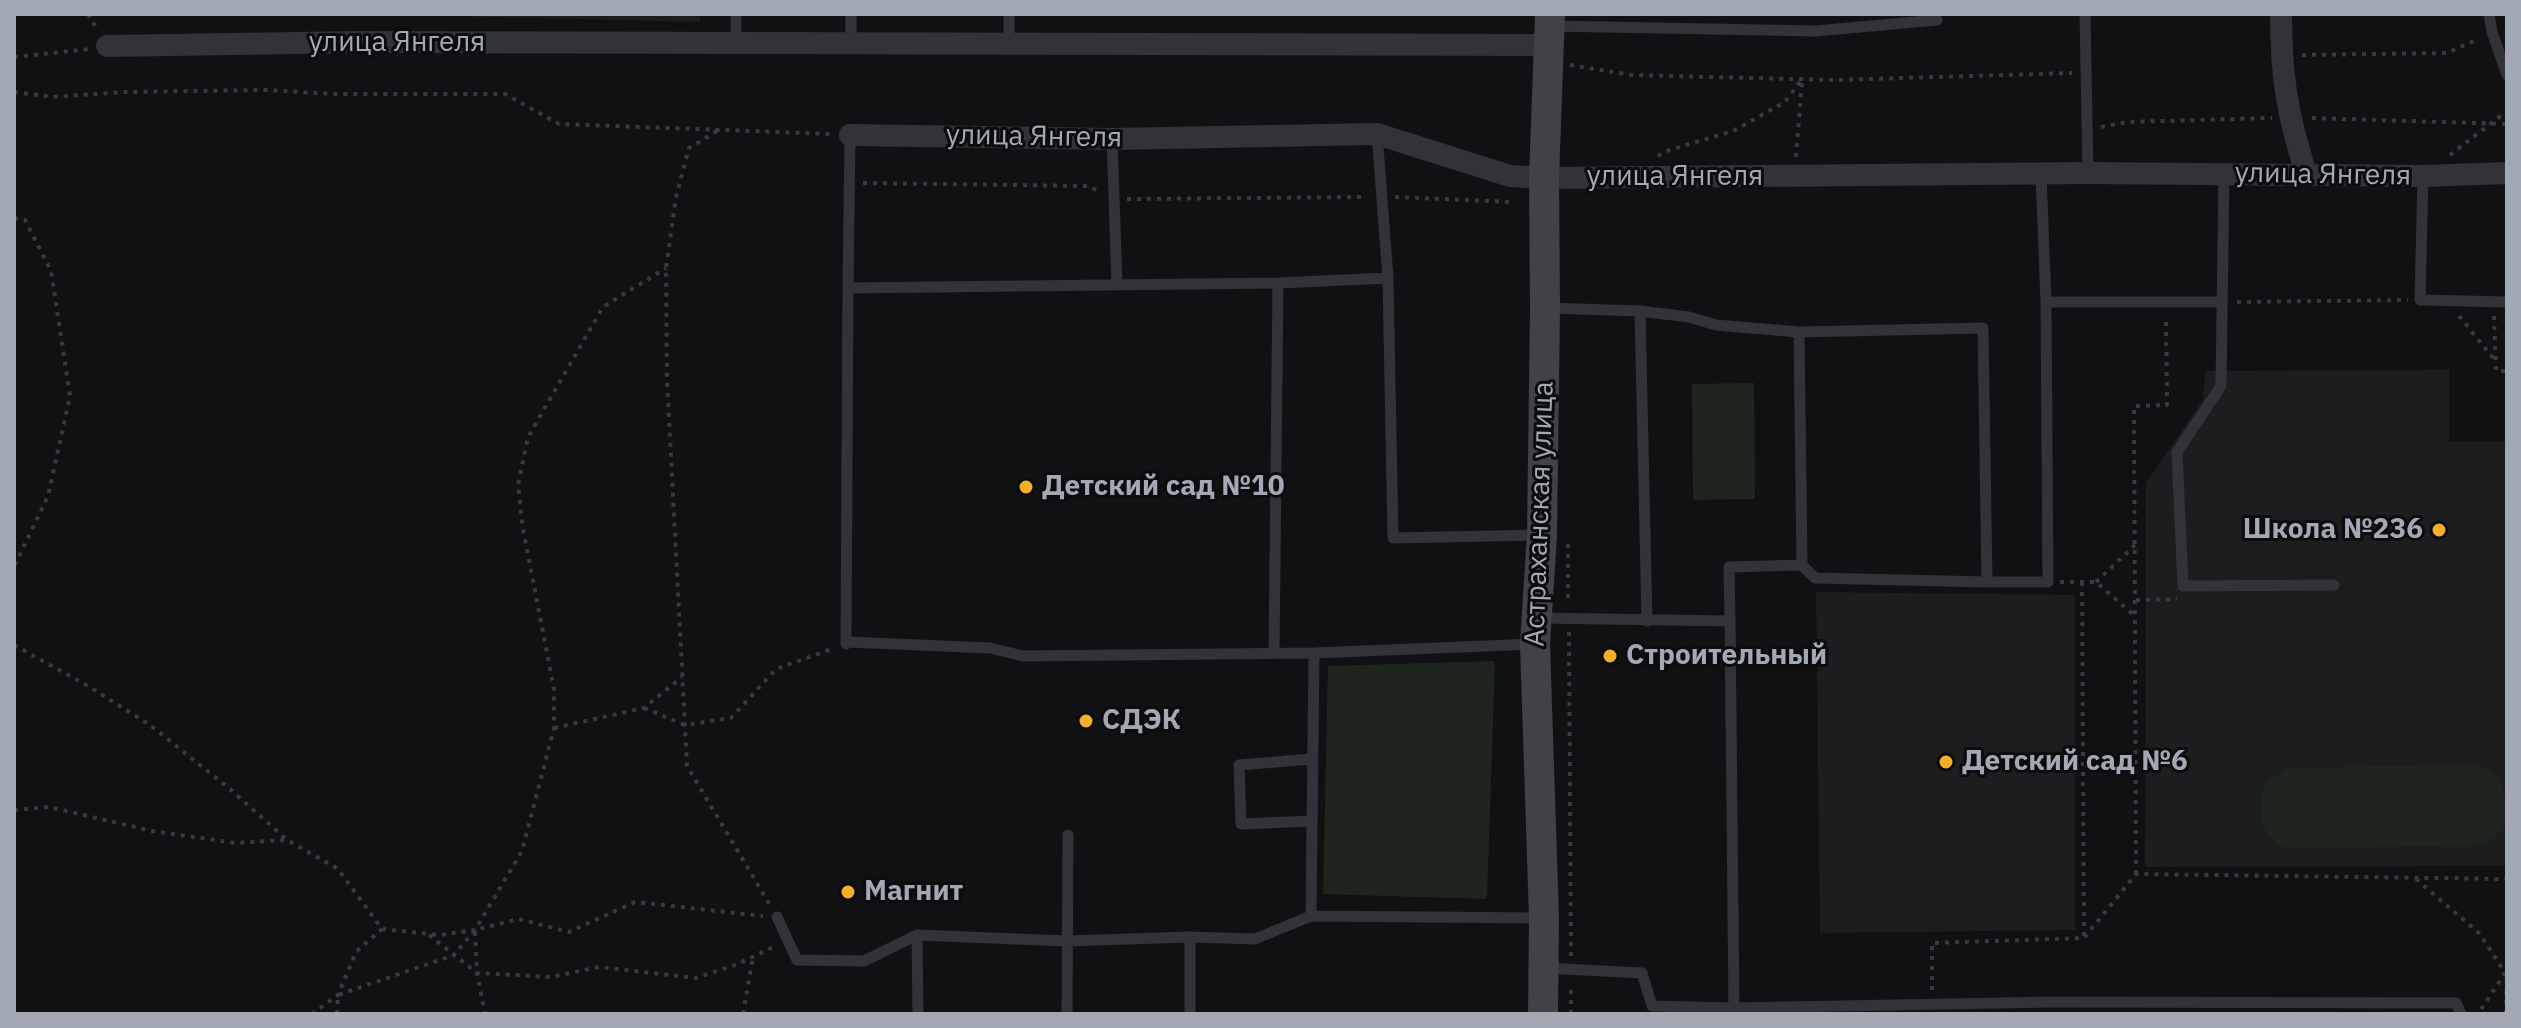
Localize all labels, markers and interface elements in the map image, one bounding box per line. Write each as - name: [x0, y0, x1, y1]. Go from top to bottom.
- street label: улица Янгеля: [309, 26, 485, 60]
- street label: улица Янгеля: [946, 119, 1122, 155]
- street label: улица Янгеля: [2235, 157, 2411, 193]
- street label: улица Янгеля: [1587, 160, 1763, 194]
- street label: Астраханская улица: [1519, 381, 1561, 647]
- place label: Детский сад №10: [1042, 470, 1285, 504]
- marker: Детский сад №10: [1017, 478, 1035, 496]
- place label: Школа №236: [2243, 513, 2423, 547]
- marker: Школа №236: [2430, 521, 2448, 539]
- place label: Строительный: [1626, 639, 1827, 673]
- marker: Строительный: [1601, 647, 1619, 665]
- place label: СДЭК: [1102, 704, 1181, 738]
- marker: СДЭК: [1077, 712, 1095, 730]
- place label: Детский сад №6: [1962, 745, 2188, 779]
- marker: Детский сад №6: [1937, 753, 1955, 771]
- place label: Магнит: [864, 875, 963, 909]
- marker: Магнит: [839, 883, 857, 901]

